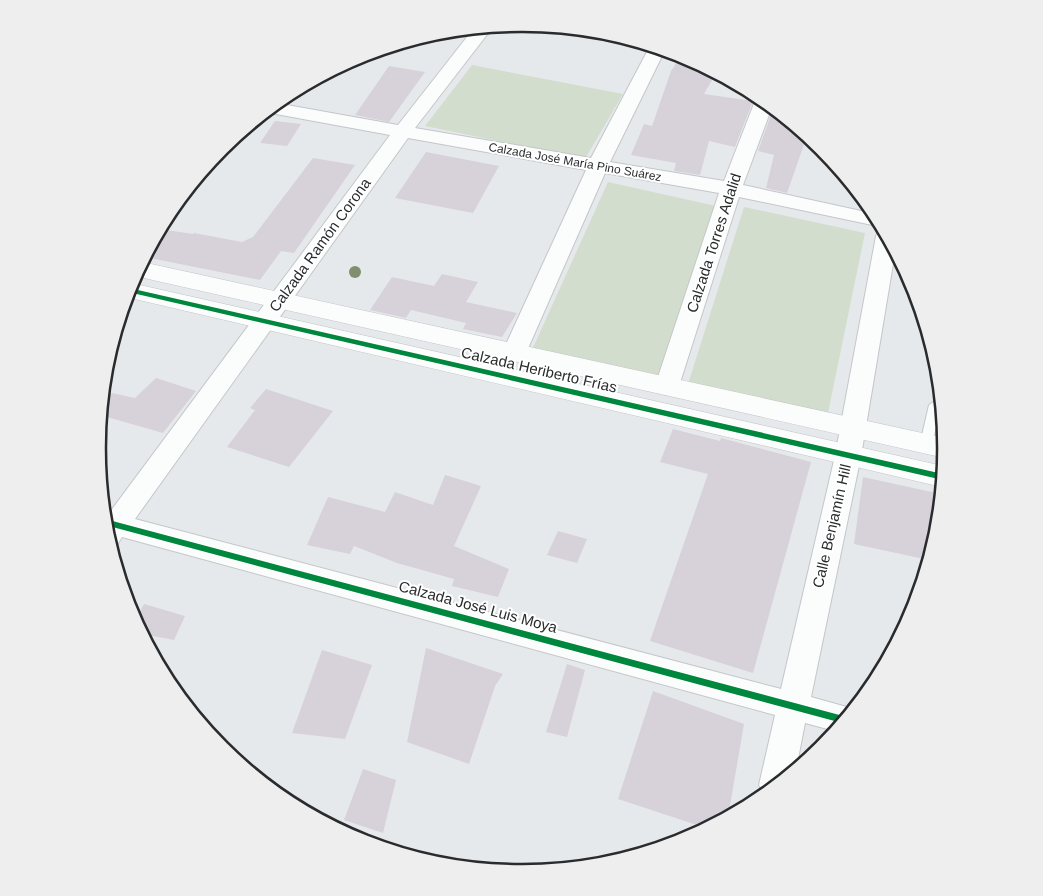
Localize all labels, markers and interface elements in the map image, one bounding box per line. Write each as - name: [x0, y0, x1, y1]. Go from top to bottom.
- street label: Calzada José María Pino Suárez: [487, 140, 663, 184]
- street label: Calzada Torres Adalid: [683, 171, 744, 315]
- street label: Calzada Ramón Corona: [265, 174, 374, 315]
- street label: Calzada Heriberto Frías: [460, 343, 619, 396]
- street label: Calle Benjamín Hill: [809, 462, 854, 590]
- street label: Calzada José Luis Moya: [397, 577, 560, 636]

